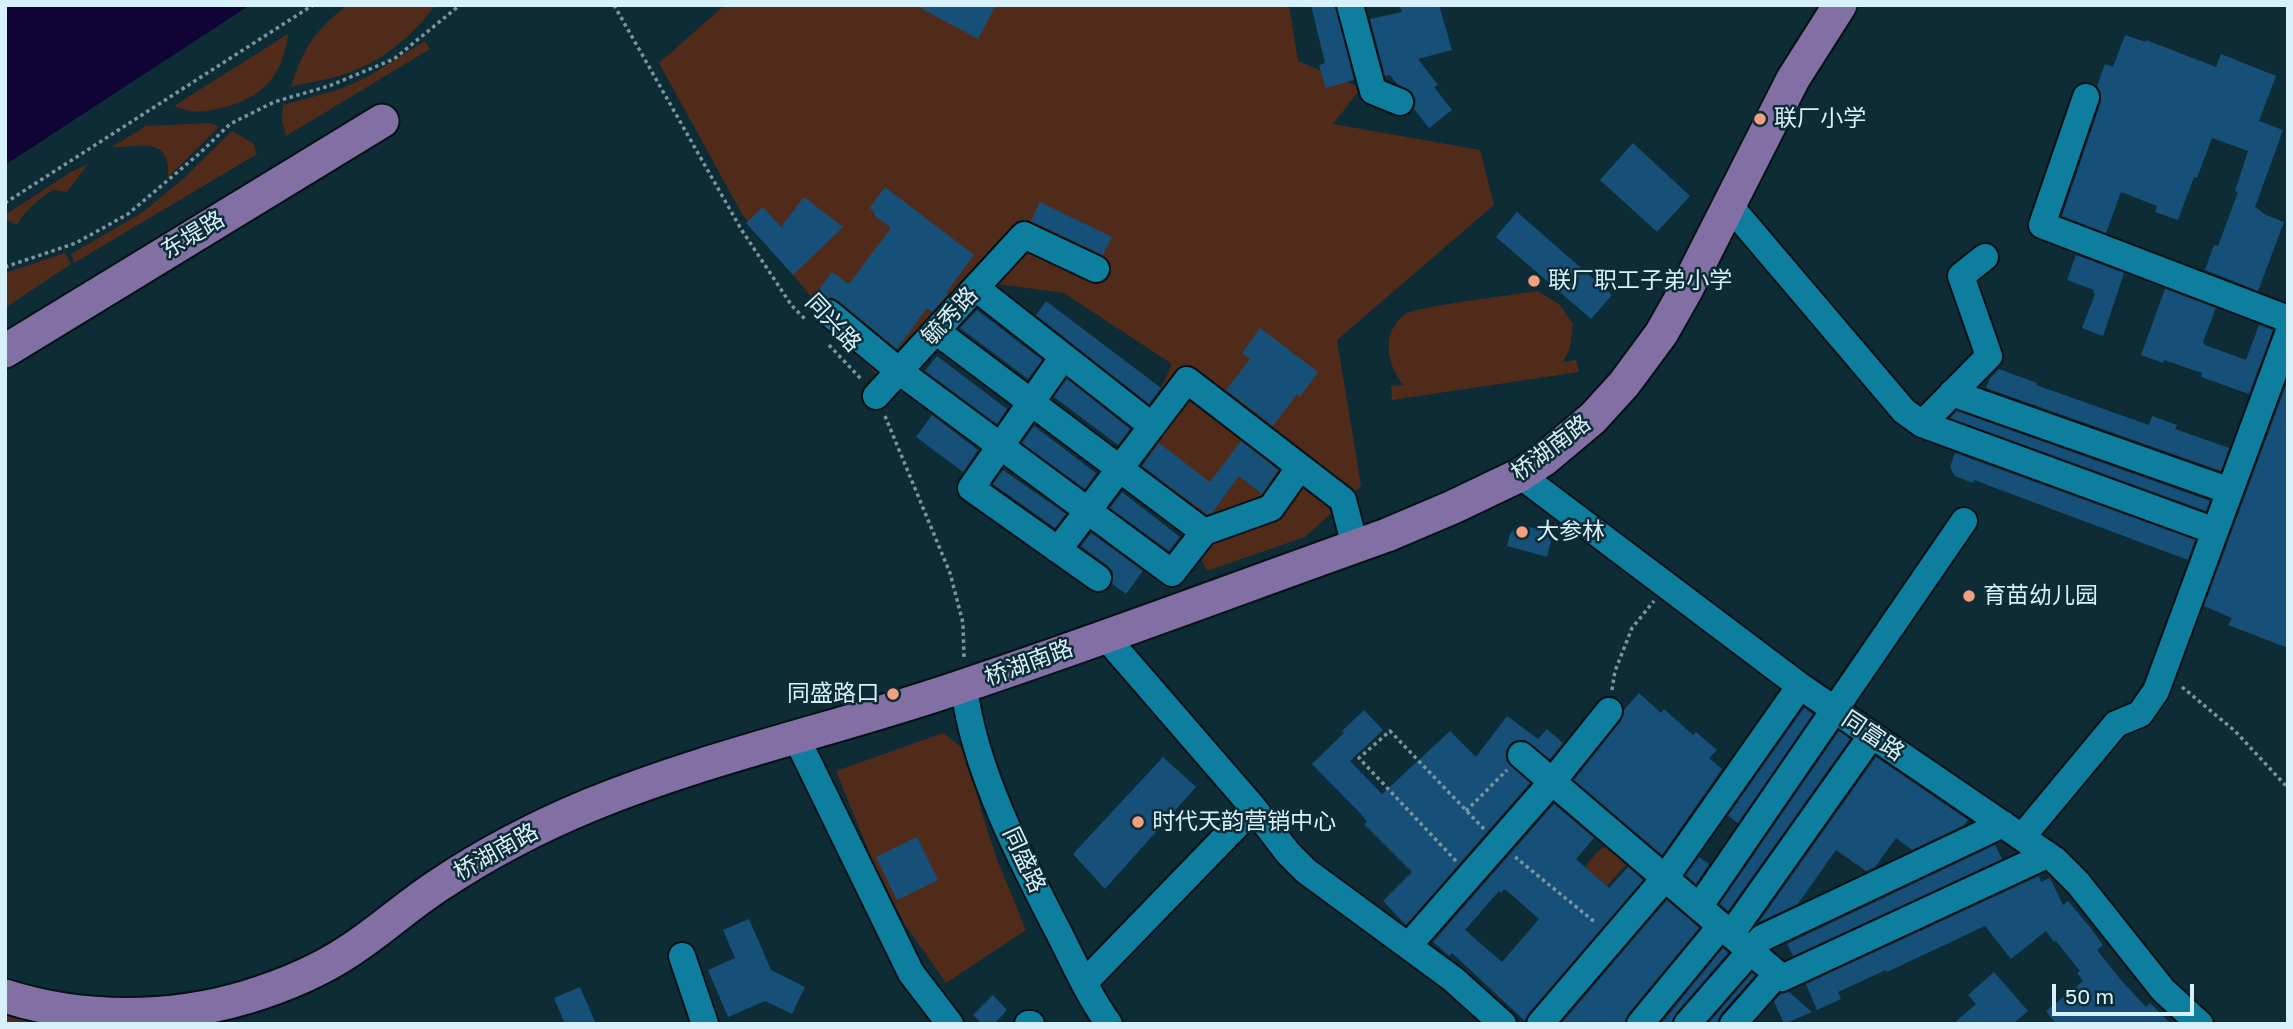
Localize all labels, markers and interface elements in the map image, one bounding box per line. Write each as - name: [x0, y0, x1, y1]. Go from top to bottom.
- place label: 联厂小学: [1774, 105, 1866, 133]
- marker: 联厂小学: [1752, 111, 1768, 127]
- street label: 东堤路: [156, 205, 230, 265]
- place label: 联厂职工子弟小学: [1548, 267, 1732, 295]
- marker: 联厂职工子弟小学: [1526, 273, 1542, 289]
- street label: 毓秀路: [916, 281, 984, 351]
- street label: 同兴路: [799, 288, 867, 358]
- street label: 桥湖南路: [1506, 409, 1596, 487]
- place label: 大参林: [1536, 518, 1605, 546]
- marker: 大参林: [1514, 524, 1530, 540]
- place label: 育苗幼儿园: [1983, 582, 2098, 610]
- marker: 育苗幼儿园: [1961, 588, 1977, 604]
- street label: 桥湖南路: [981, 634, 1077, 692]
- place label: 同盛路口: [787, 680, 879, 708]
- marker: 同盛路口: [885, 686, 901, 702]
- street label: 同富路: [1837, 705, 1909, 767]
- place label: 时代天韵营销中心: [1152, 808, 1336, 836]
- marker: 时代天韵营销中心: [1130, 814, 1146, 830]
- street label: 桥湖南路: [449, 818, 543, 886]
- street label: 同盛路: [997, 823, 1051, 897]
- scale bar: [2055, 970, 2197, 1014]
- text: 50 m: [2065, 983, 2114, 1009]

